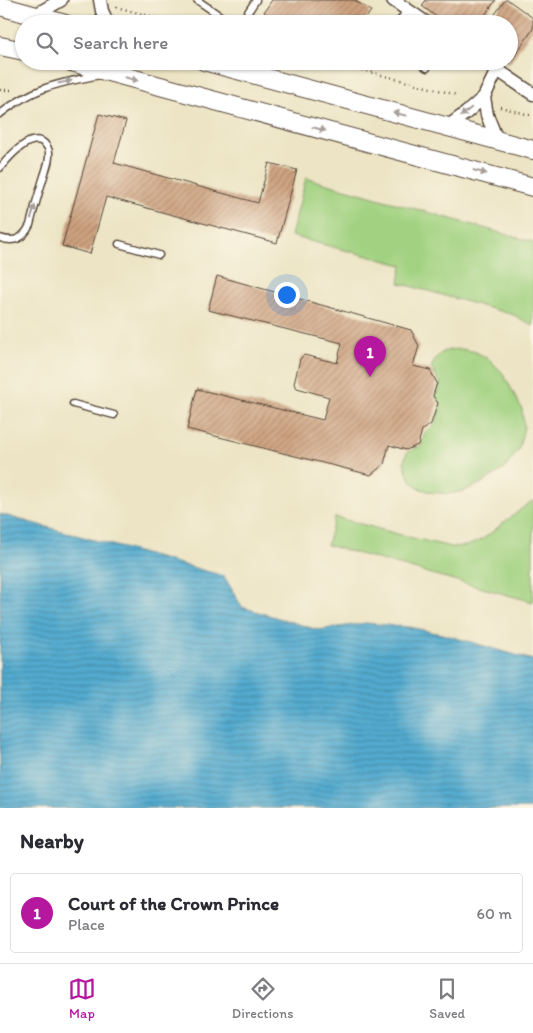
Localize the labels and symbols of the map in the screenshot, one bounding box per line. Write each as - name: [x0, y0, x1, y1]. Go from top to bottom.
- one-way arrow: [124, 75, 139, 83]
- one-way arrow: [58, 78, 73, 86]
- one-way arrow: [460, 107, 473, 118]
- one-way arrow: [392, 110, 407, 118]
- one-way arrow: [311, 125, 326, 133]
- one-way arrow: [472, 169, 487, 177]
- one-way arrow: [30, 205, 38, 220]
- your location: [274, 282, 300, 308]
- pin: 1: [354, 336, 386, 377]

